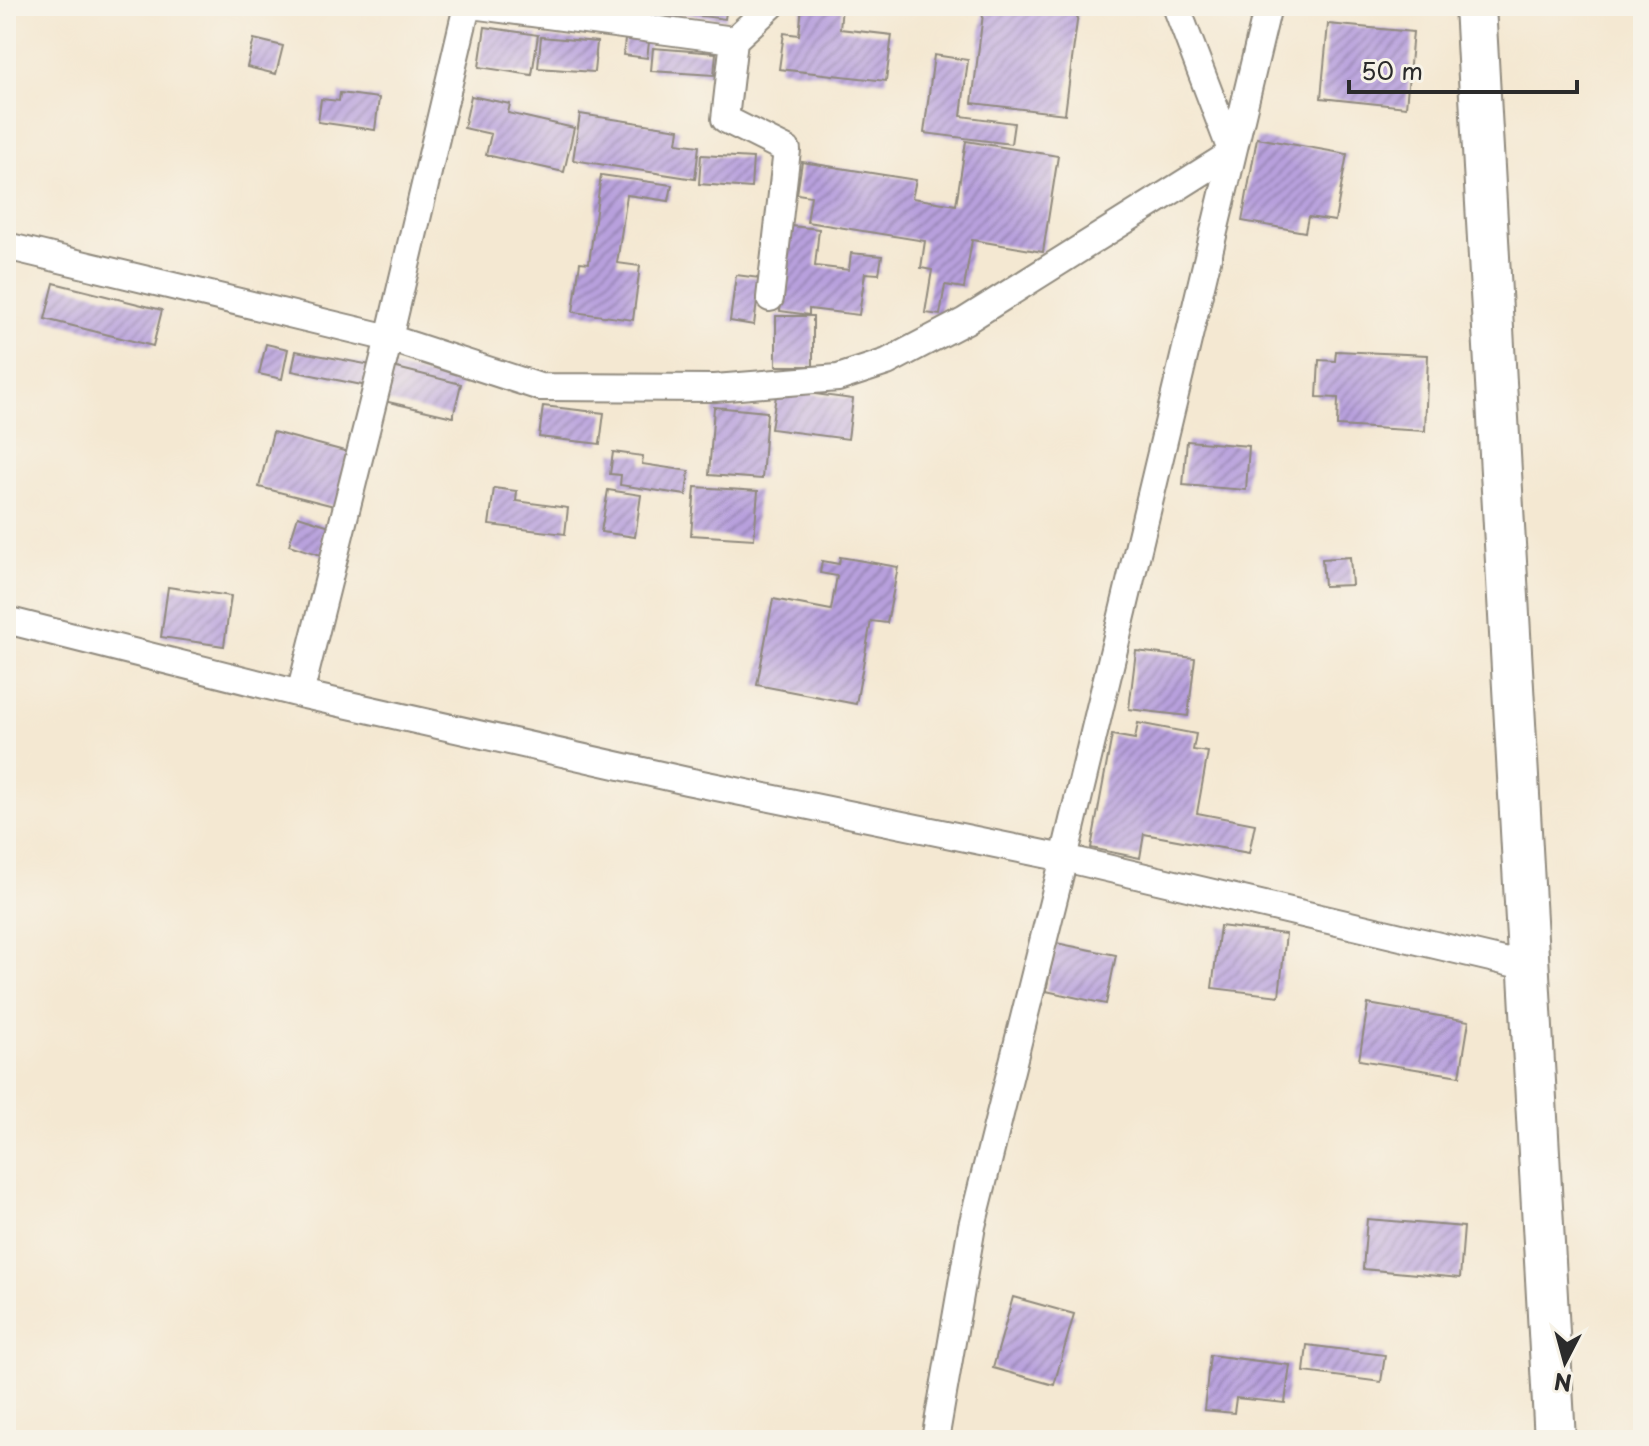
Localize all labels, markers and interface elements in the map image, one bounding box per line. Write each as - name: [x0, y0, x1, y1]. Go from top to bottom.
- scale bar: [1349, 44, 1577, 94]
- text: 50 m: [1361, 52, 1423, 88]
- north arrow: [1525, 1322, 1605, 1402]
- text: N: [1552, 1366, 1573, 1401]

